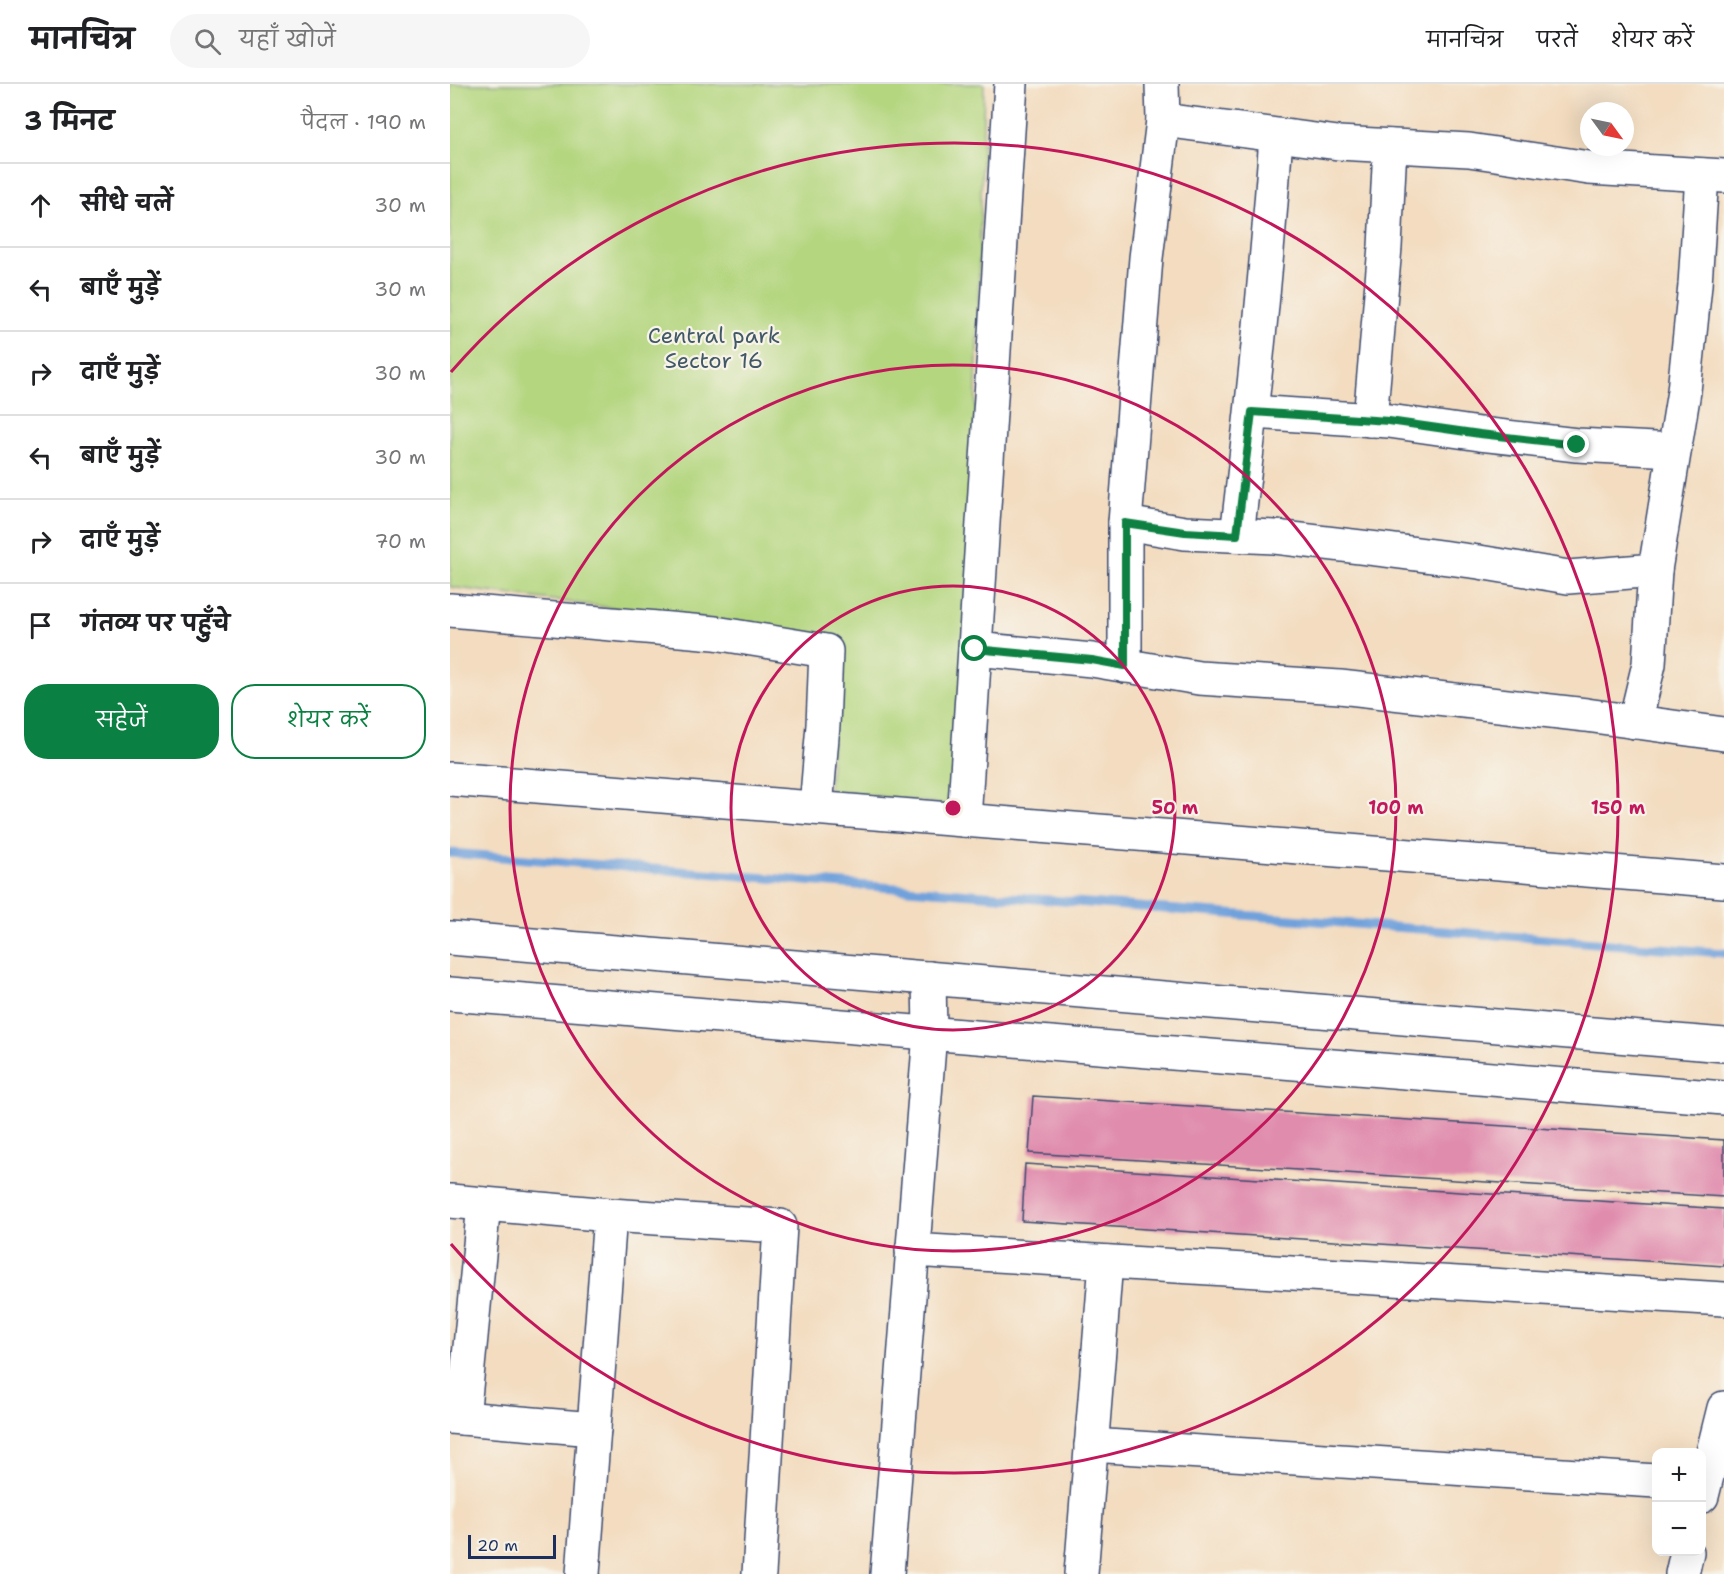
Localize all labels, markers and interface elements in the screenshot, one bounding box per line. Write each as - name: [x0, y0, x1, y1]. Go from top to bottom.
- search box: [170, 14, 590, 68]
- text: मानचित्र: [30, 20, 134, 58]
- icon: search: [191, 25, 224, 58]
- text: यहाँ खोजें: [239, 25, 336, 54]
- text: मानचित्र: [1426, 26, 1503, 54]
- text: परतें: [1536, 26, 1578, 54]
- text: शेयर करें: [1611, 26, 1694, 54]
- north arrow: [1580, 102, 1634, 156]
- text: 3 मिनट: [24, 103, 114, 138]
- text: पैदल · 190 m: [301, 109, 426, 135]
- icon: ahead: [24, 189, 57, 222]
- text: सीधे चलें: [81, 189, 173, 218]
- text: 30 m: [374, 192, 426, 218]
- icon: left: [24, 273, 57, 306]
- text: बाएँ मुड़ें: [81, 273, 160, 302]
- text: 30 m: [374, 276, 426, 302]
- park label: Central park Sector 16: [648, 321, 780, 375]
- icon: right: [24, 357, 57, 390]
- text: दाएँ मुड़ें: [81, 357, 160, 386]
- text: 30 m: [374, 360, 426, 386]
- route end: [1563, 431, 1589, 457]
- icon: left: [24, 441, 57, 474]
- text: बाएँ मुड़ें: [81, 441, 160, 470]
- text: 30 m: [374, 444, 426, 470]
- icon: right: [24, 525, 57, 558]
- text: दाएँ मुड़ें: [81, 525, 160, 554]
- text: 70 m: [374, 528, 426, 554]
- icon: arrive: [24, 609, 57, 642]
- text: गंतव्य पर पहुँचे: [81, 609, 230, 638]
- route start: [961, 635, 987, 661]
- button: सहेजें: [24, 684, 219, 759]
- button: शेयर करें: [231, 684, 426, 759]
- text: 50 m: [1152, 796, 1199, 820]
- text: 100 m: [1368, 796, 1424, 820]
- text: 150 m: [1591, 796, 1646, 820]
- centre of rings: [943, 798, 963, 818]
- map controls: [1652, 1448, 1706, 1556]
- button: +: [1652, 1448, 1706, 1502]
- button: −: [1652, 1502, 1706, 1556]
- scale bar: [468, 1532, 556, 1560]
- text: 20 m: [477, 1535, 518, 1556]

